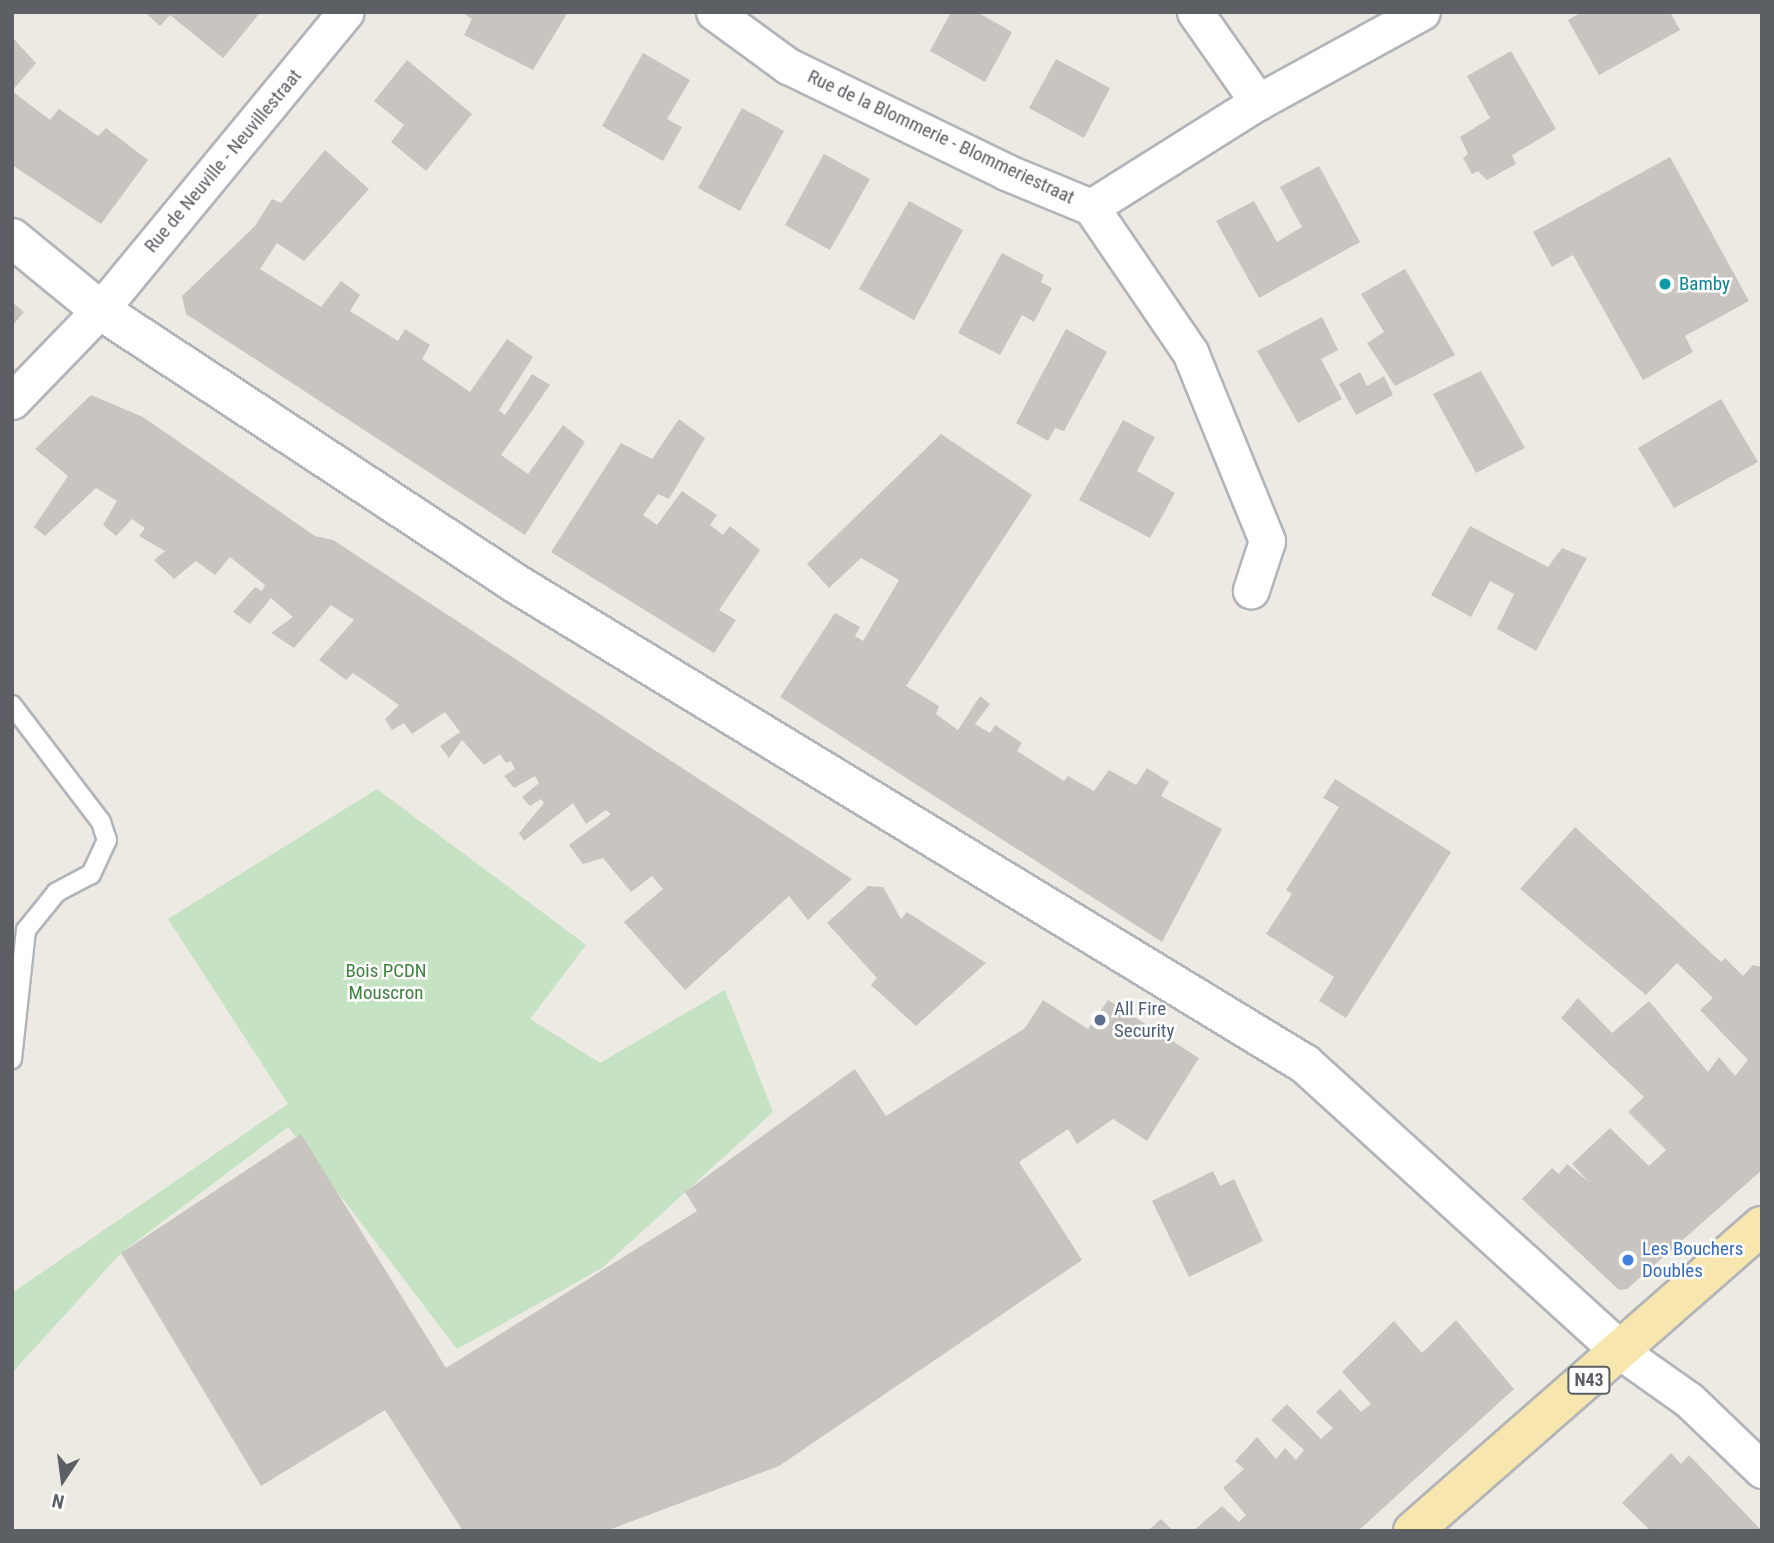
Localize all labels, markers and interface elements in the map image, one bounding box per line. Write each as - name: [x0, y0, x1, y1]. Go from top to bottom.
- street label: Rue de Neuville - Neuvillestraat: [140, 65, 306, 257]
- street label: Rue de la Blommerie - Blommeriestraat: [804, 65, 1078, 209]
- place label: Bamby: [1679, 273, 1730, 295]
- marker: Bamby: [1657, 276, 1673, 292]
- park label: Bois PCDN Mouscron: [345, 960, 427, 1004]
- place label: All Fire Security: [1114, 998, 1174, 1042]
- marker: All Fire Security: [1092, 1012, 1108, 1028]
- place label: Les Bouchers Doubles: [1642, 1238, 1743, 1282]
- marker: Les Bouchers Doubles: [1620, 1252, 1636, 1268]
- road number: N43: [1566, 1366, 1612, 1394]
- north arrow: [28, 1445, 98, 1515]
- text: N: [50, 1488, 66, 1513]

